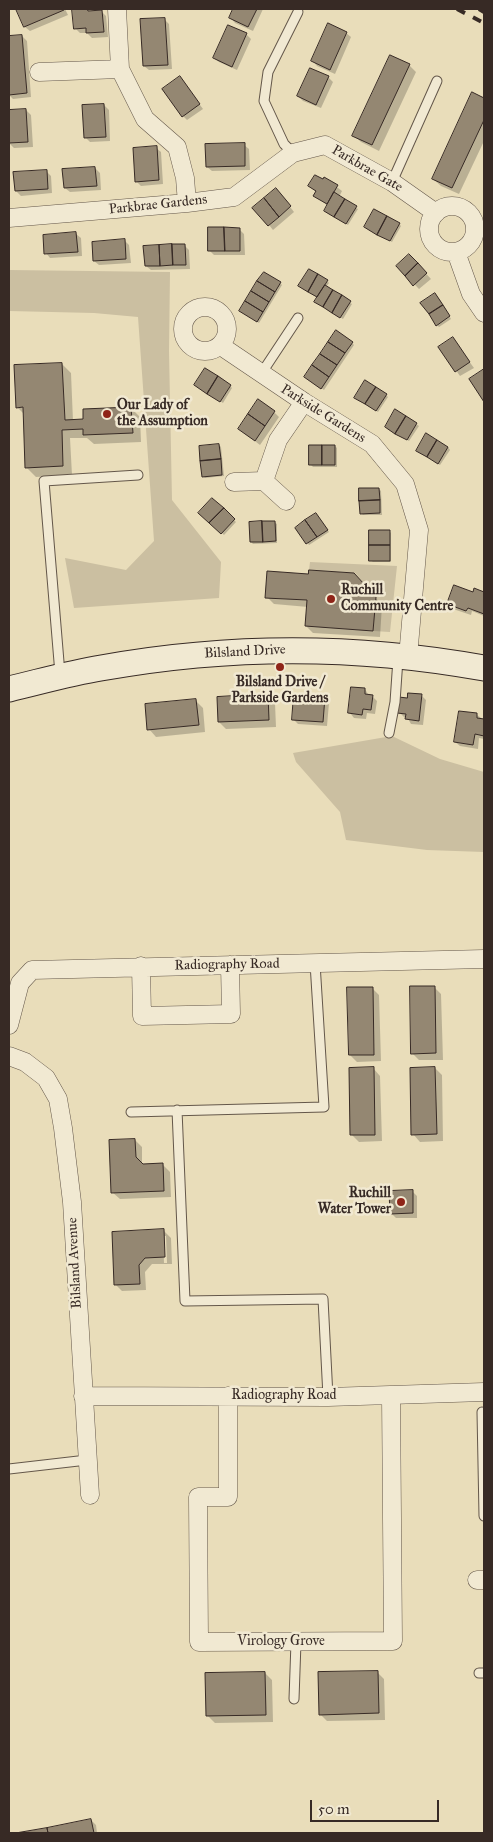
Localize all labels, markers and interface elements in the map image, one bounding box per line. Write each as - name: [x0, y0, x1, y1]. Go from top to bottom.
- street label: Parkbrae Gate: [329, 142, 405, 196]
- street label: Parkbrae Gardens: [108, 191, 208, 219]
- street label: Parkside Gardens: [277, 381, 369, 447]
- place label: Our Lady of the Assumption: [117, 398, 208, 431]
- marker: Our Lady of the Assumption: [101, 408, 113, 420]
- place label: Ruchill Community Centre: [341, 583, 453, 616]
- marker: Ruchill Community Centre: [325, 593, 337, 605]
- street label: Bilsland Drive: [204, 641, 286, 663]
- marker: Bilsland Drive / Parkside Gardens: [274, 661, 286, 673]
- place label: Bilsland Drive / Parkside Gardens: [232, 675, 328, 708]
- street label: Radiography Road: [174, 956, 280, 974]
- place label: Ruchill Water Tower: [318, 1186, 391, 1218]
- marker: Ruchill Water Tower: [395, 1196, 407, 1208]
- street label: Bilsland Avenue: [64, 1217, 86, 1309]
- street label: Radiography Road: [231, 1388, 337, 1404]
- street label: Virology Grove: [237, 1634, 325, 1650]
- scale bar: [313, 1790, 442, 1822]
- text: 50 m: [318, 1800, 350, 1818]

